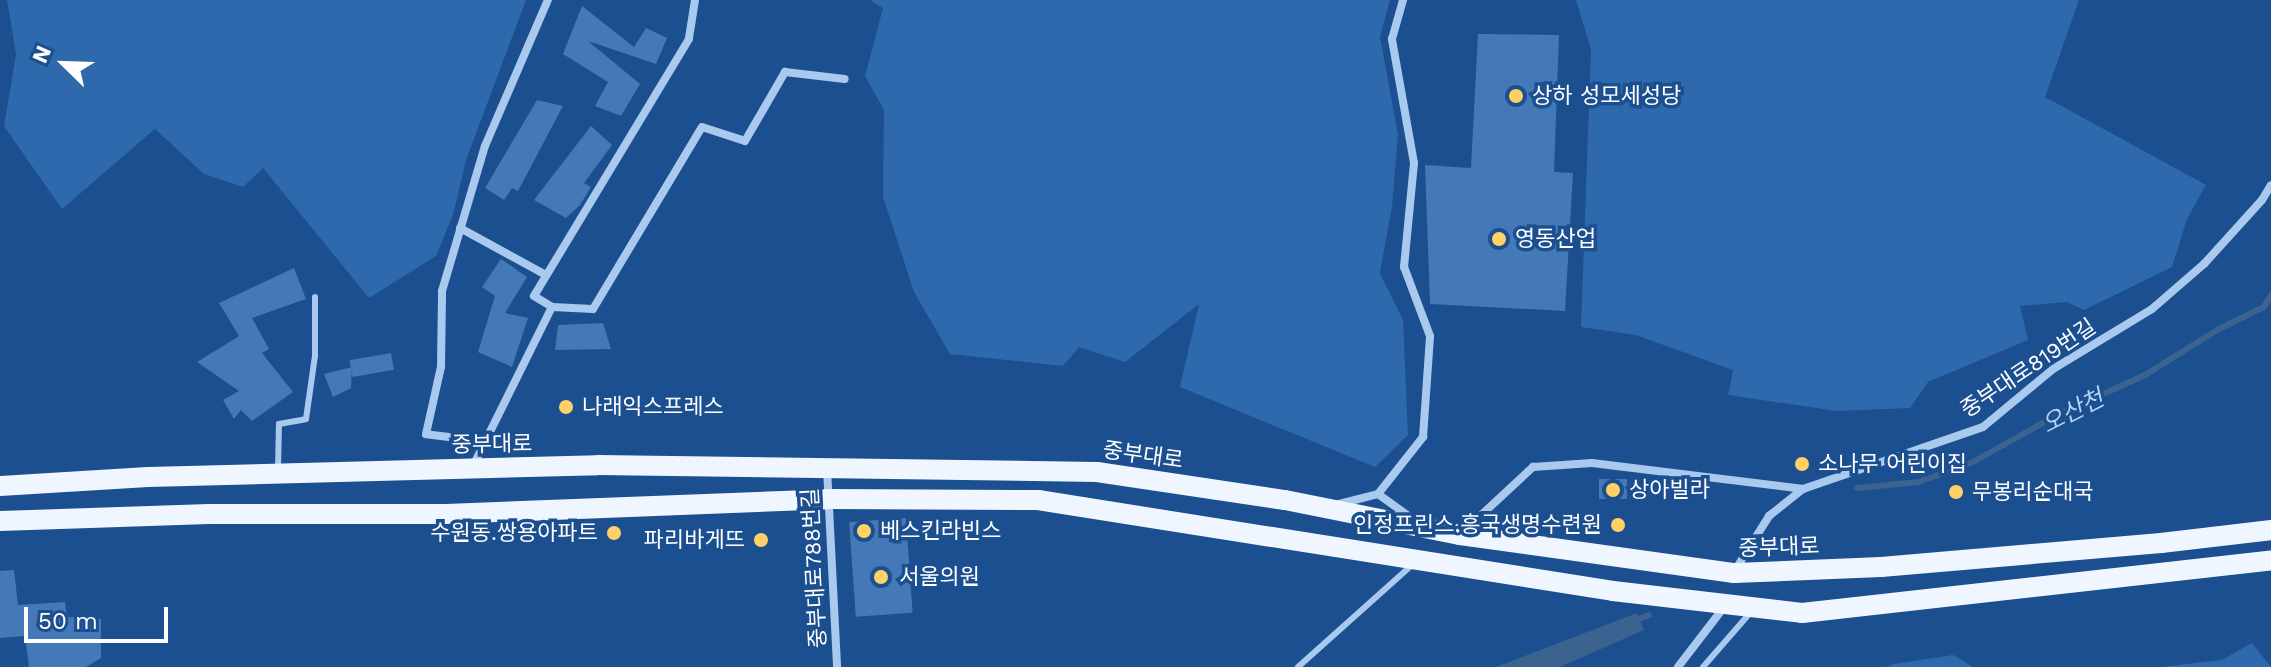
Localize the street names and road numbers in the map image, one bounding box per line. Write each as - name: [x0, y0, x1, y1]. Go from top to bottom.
- street label: 중부대로819번길: [1955, 313, 2101, 423]
- street label: 중부대로: [451, 430, 533, 458]
- street label: 중부대로: [1101, 436, 1185, 474]
- street label: 중부대로788번길: [797, 487, 831, 649]
- street label: 중부대로: [1738, 532, 1820, 562]

